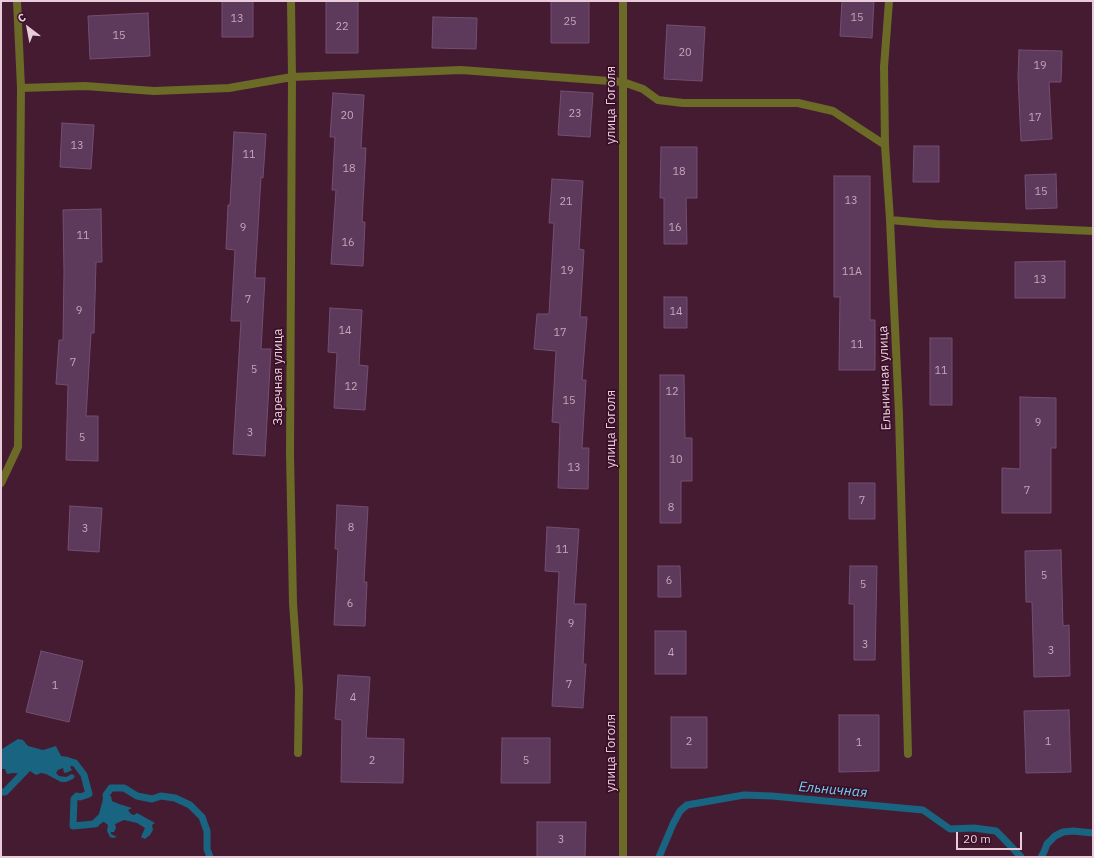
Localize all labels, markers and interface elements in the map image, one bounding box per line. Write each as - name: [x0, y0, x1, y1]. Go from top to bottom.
- north arrow: [8, 8, 48, 48]
- text: С: [15, 10, 28, 26]
- house number: 15: [850, 11, 864, 25]
- house number: 13: [230, 12, 244, 26]
- house number: 25: [563, 15, 577, 29]
- house number: 22: [335, 20, 349, 34]
- house number: 15: [112, 29, 126, 43]
- house number: 20: [678, 46, 692, 60]
- house number: 19: [1033, 59, 1047, 73]
- street label: улица Гоголя: [603, 66, 619, 144]
- house number: 23: [568, 107, 582, 121]
- house number: 20: [340, 109, 354, 123]
- house number: 17: [1028, 111, 1042, 125]
- house number: 13: [70, 139, 84, 153]
- house number: 11: [242, 148, 256, 162]
- house number: 18: [342, 162, 356, 176]
- house number: 18: [672, 165, 686, 179]
- house number: 15: [1034, 185, 1048, 199]
- house number: 13: [844, 194, 858, 208]
- house number: 21: [559, 195, 573, 209]
- house number: 9: [240, 221, 246, 235]
- house number: 16: [668, 221, 682, 235]
- house number: 11: [76, 229, 90, 243]
- house number: 16: [341, 236, 355, 250]
- house number: 19: [560, 264, 574, 278]
- house number: 11А: [842, 265, 862, 279]
- house number: 13: [1033, 273, 1047, 287]
- house number: 7: [245, 293, 251, 307]
- house number: 9: [76, 304, 82, 318]
- house number: 14: [669, 305, 683, 319]
- house number: 14: [338, 324, 352, 338]
- street label: Ельничная улица: [875, 325, 895, 431]
- house number: 17: [553, 326, 567, 340]
- street label: Заречная улица: [270, 329, 286, 425]
- house number: 11: [850, 338, 864, 352]
- house number: 7: [70, 356, 76, 370]
- house number: 5: [251, 363, 257, 377]
- house number: 11: [934, 364, 948, 378]
- house number: 12: [344, 380, 358, 394]
- house number: 12: [665, 385, 679, 399]
- street label: улица Гоголя: [603, 390, 619, 468]
- house number: 15: [562, 394, 576, 408]
- house number: 9: [1035, 416, 1041, 430]
- house number: 3: [247, 426, 253, 440]
- house number: 5: [79, 431, 85, 445]
- house number: 10: [669, 453, 683, 467]
- house number: 13: [567, 461, 581, 475]
- house number: 7: [1024, 484, 1030, 498]
- house number: 7: [859, 494, 865, 508]
- house number: 8: [668, 501, 674, 515]
- house number: 8: [348, 521, 354, 535]
- house number: 3: [82, 522, 88, 536]
- house number: 11: [555, 543, 569, 557]
- house number: 5: [1041, 569, 1047, 583]
- house number: 6: [666, 574, 672, 588]
- house number: 5: [860, 578, 866, 592]
- house number: 6: [347, 597, 353, 611]
- house number: 9: [568, 617, 574, 631]
- house number: 3: [862, 638, 868, 652]
- house number: 3: [1048, 644, 1054, 658]
- house number: 4: [668, 646, 674, 660]
- house number: 7: [566, 678, 572, 692]
- house number: 1: [52, 679, 58, 693]
- house number: 4: [350, 691, 356, 705]
- street label: улица Гоголя: [603, 714, 619, 792]
- house number: 2: [686, 735, 692, 749]
- house number: 1: [1045, 735, 1051, 749]
- house number: 1: [856, 736, 862, 750]
- house number: 2: [369, 754, 375, 768]
- house number: 5: [523, 754, 529, 768]
- water label: Ельничная: [798, 779, 868, 801]
- scale bar: [958, 824, 1024, 850]
- text: 20 m: [963, 831, 991, 846]
- house number: 3: [558, 833, 564, 847]

